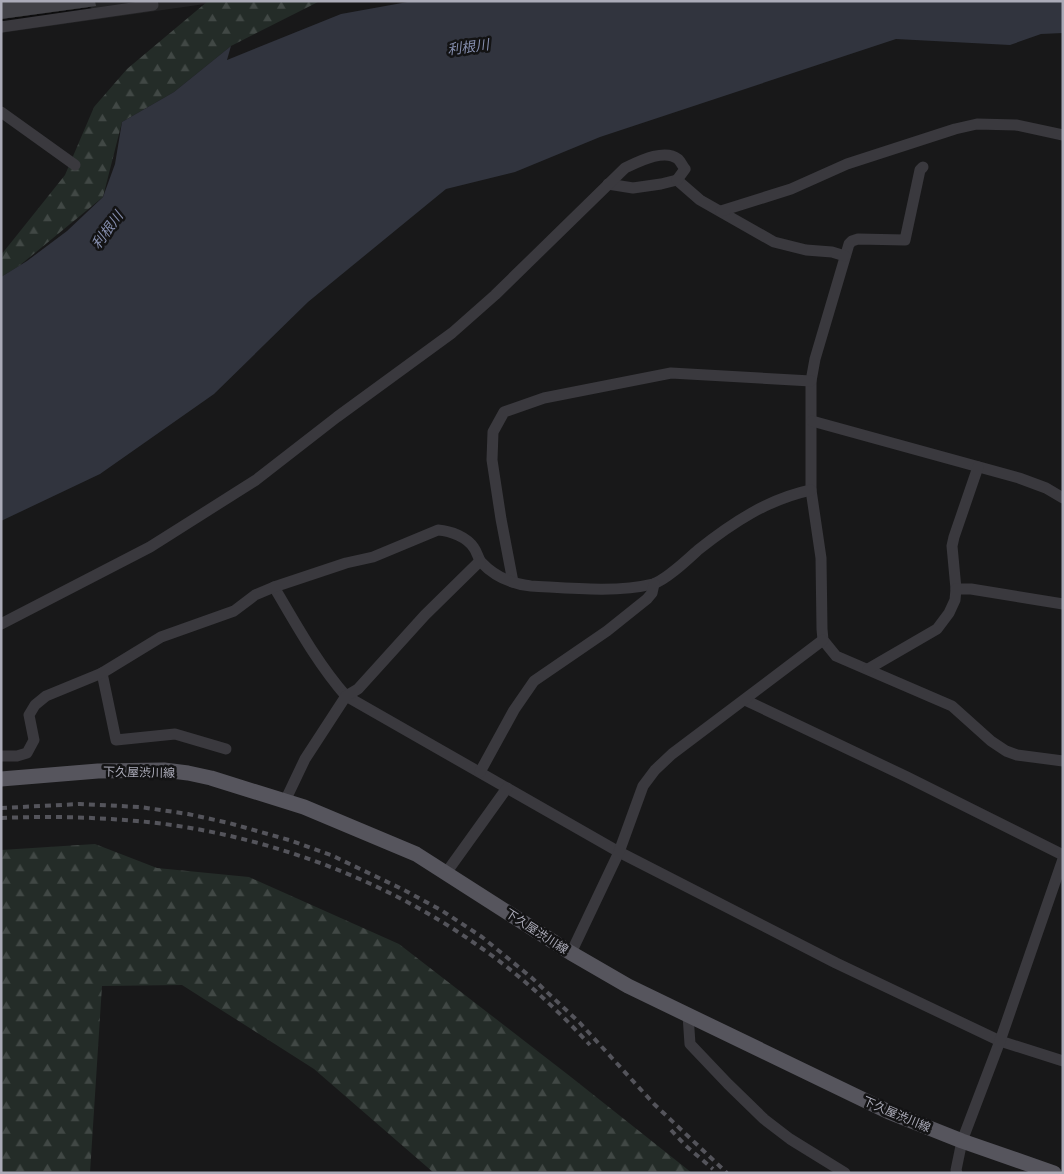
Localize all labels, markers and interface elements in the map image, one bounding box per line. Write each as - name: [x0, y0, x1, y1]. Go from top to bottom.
- water label: 利根川: [446, 35, 492, 59]
- water label: 利根川: [87, 206, 128, 252]
- street label: 下久屋渋川線: [103, 764, 175, 780]
- street label: 下久屋渋川線: [503, 905, 571, 957]
- street label: 下久屋渋川線: [861, 1093, 933, 1135]

